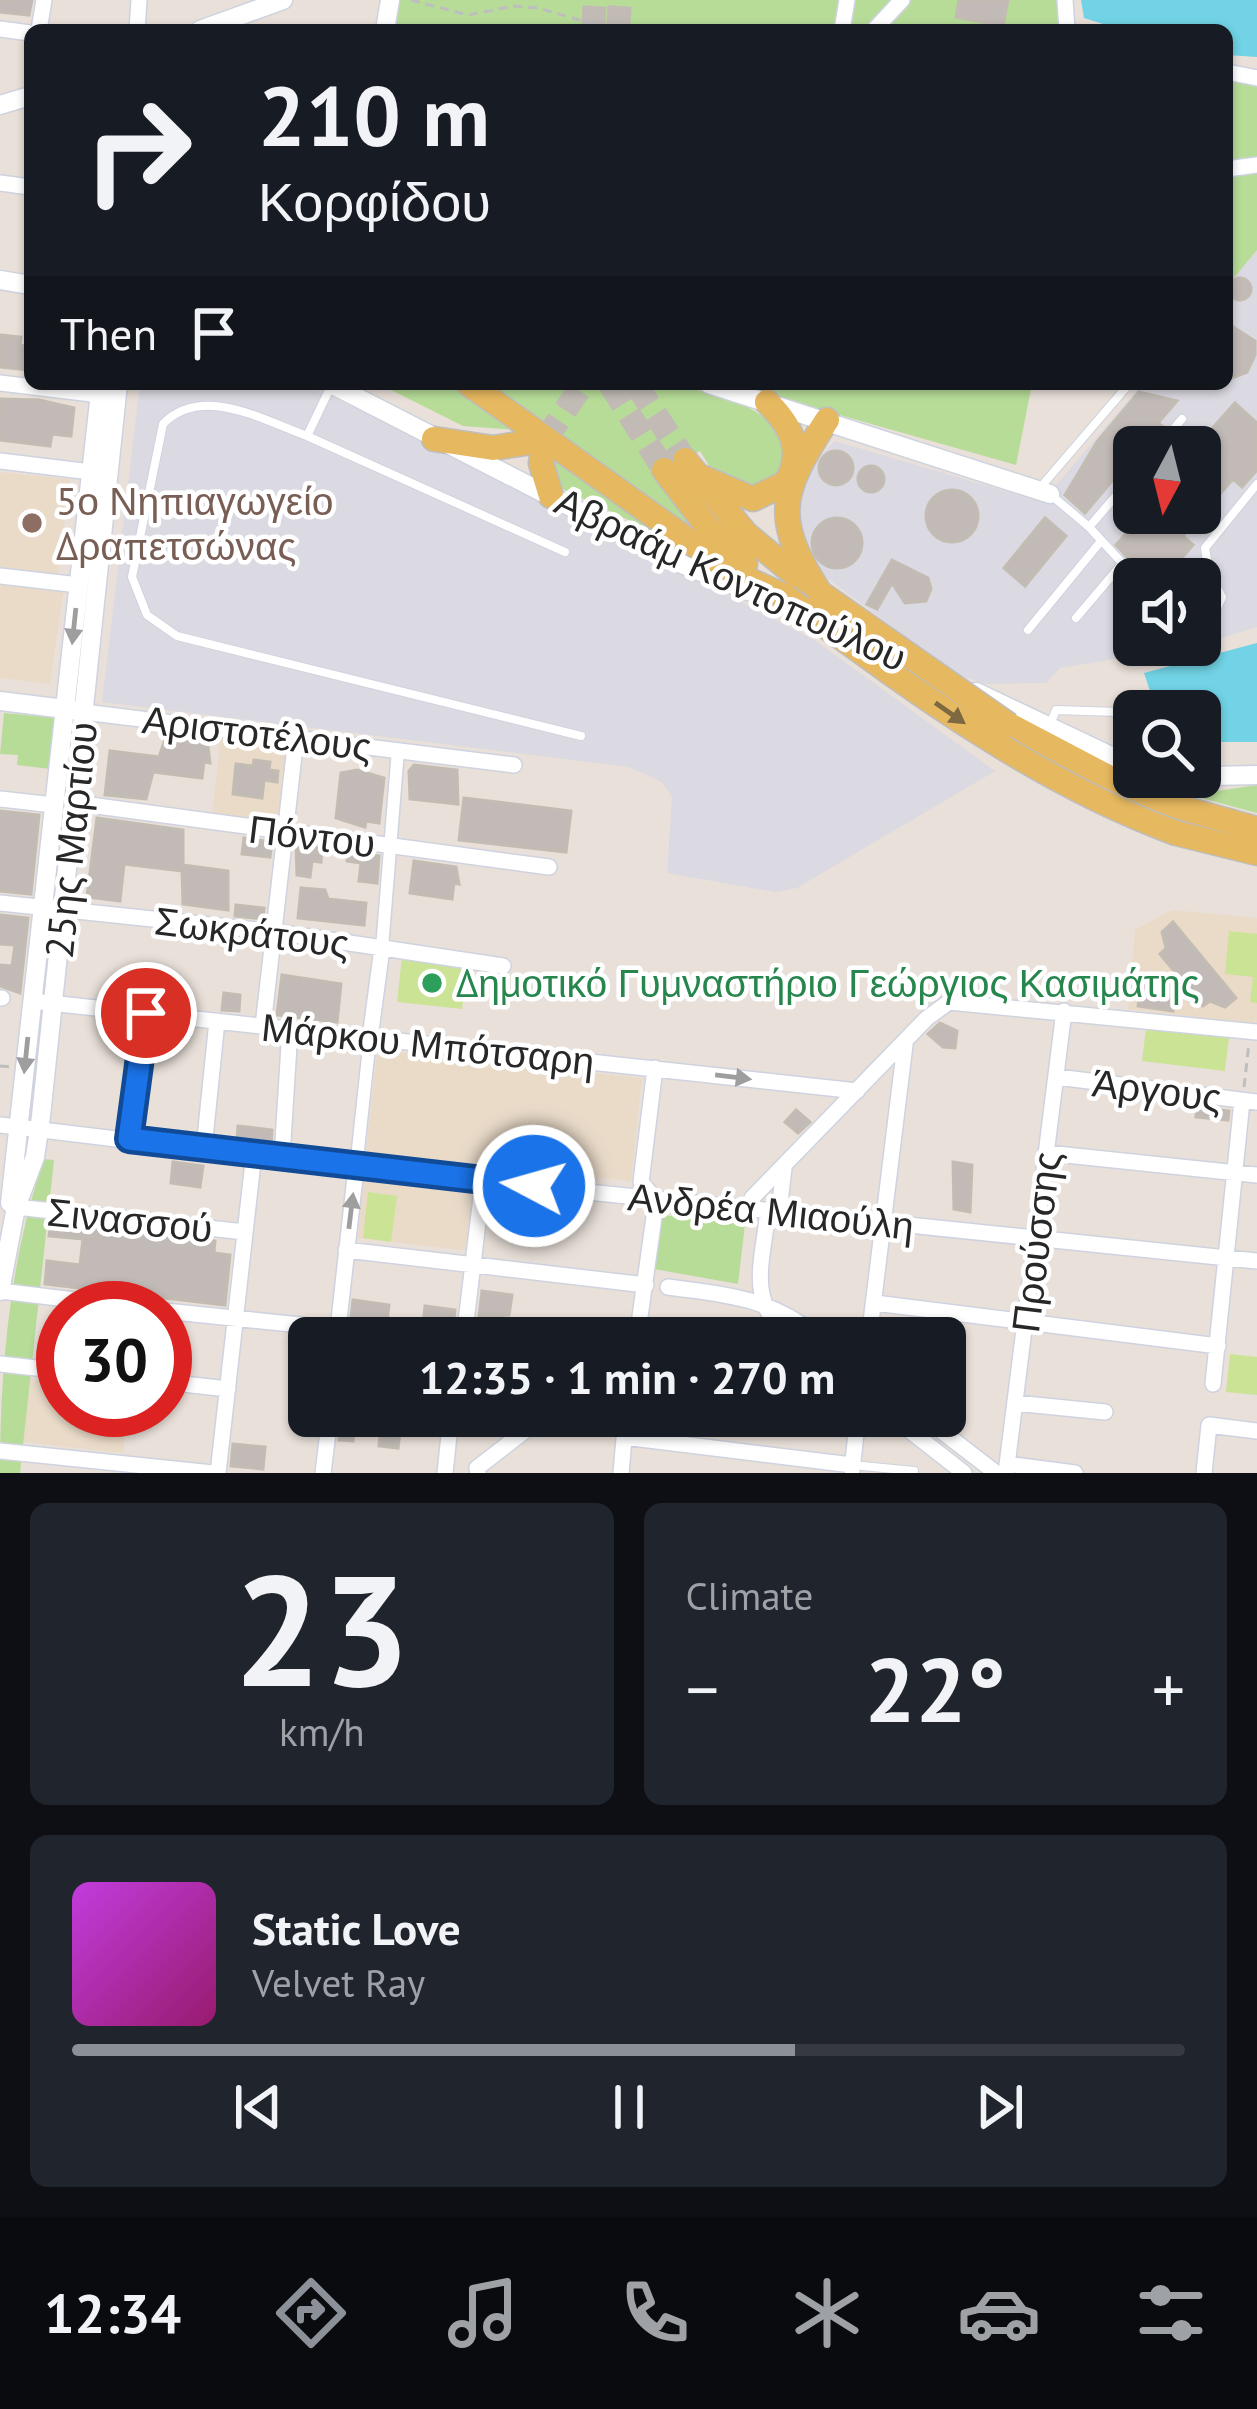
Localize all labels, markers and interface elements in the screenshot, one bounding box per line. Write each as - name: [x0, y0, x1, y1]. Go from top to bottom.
- text: 210 m: [258, 60, 490, 169]
- icon: right: [60, 72, 216, 228]
- text: Κορφίδου: [258, 166, 491, 236]
- icon: arrive: [181, 300, 247, 366]
- text: Then: [60, 304, 157, 362]
- north arrow: [1113, 426, 1221, 534]
- map controls: [1113, 426, 1221, 798]
- place label: 5ο Νηπιαγωγείο Δραπετσώνας: [56, 475, 334, 571]
- street label: Αβραάμ Κοντοπούλου: [547, 475, 915, 682]
- marker: 5ο Νηπιαγωγείο Δραπετσώνας: [19, 510, 45, 536]
- button: sound: [1113, 558, 1221, 666]
- one-way arrow: [64, 607, 83, 645]
- button: search: [1113, 690, 1221, 798]
- street label: Αριστοτέλους: [140, 693, 375, 772]
- one-way arrow: [934, 701, 966, 724]
- street label: 25ης Μαρτίου: [33, 719, 108, 961]
- street label: Πόντου: [246, 802, 378, 869]
- street label: Σωκράτους: [152, 894, 352, 969]
- place label: Δημοτικό Γυμναστήριο Γεώργιος Κασιμάτης: [456, 957, 1200, 1008]
- pin: [95, 962, 197, 1064]
- marker: Δημοτικό Γυμναστήριο Γεώργιος Κασιμάτης: [419, 970, 445, 996]
- icon: arrive: [113, 980, 179, 1046]
- street label: Μάρκου Μπότσαρη: [259, 1001, 597, 1086]
- one-way arrow: [17, 1037, 36, 1074]
- street label: Άργους: [1090, 1056, 1224, 1123]
- one-way arrow: [715, 1067, 752, 1086]
- position arrow: [471, 1123, 597, 1249]
- street label: Προύσσης: [999, 1149, 1072, 1335]
- street label: Ανδρέα Μιαούλη: [626, 1170, 916, 1251]
- street label: Σινασσού: [45, 1185, 215, 1254]
- one-way arrow: [342, 1192, 361, 1229]
- speed limit sign: 30: [36, 1281, 192, 1437]
- text: 12:35 · 1 min · 270 m: [419, 1348, 835, 1406]
- text: 23: [233, 1527, 410, 1729]
- text: Climate: [686, 1570, 813, 1621]
- text: 22°: [865, 1630, 1006, 1747]
- text: −: [686, 1646, 719, 1731]
- text: +: [1152, 1646, 1185, 1731]
- text: km/h: [279, 1706, 365, 1757]
- text: Static Love: [252, 1899, 461, 1957]
- text: Velvet Ray: [252, 1957, 425, 2008]
- icon: previous: [225, 2074, 291, 2140]
- icon: pause: [596, 2074, 662, 2140]
- icon: next: [967, 2074, 1033, 2140]
- icon: directions: [269, 2271, 353, 2355]
- icon: music: [441, 2271, 525, 2355]
- icon: phone: [613, 2271, 697, 2355]
- icon: climate: [785, 2271, 869, 2355]
- icon: car: [957, 2271, 1041, 2355]
- icon: filters: [1129, 2271, 1213, 2355]
- text: 12:34: [44, 2278, 181, 2348]

